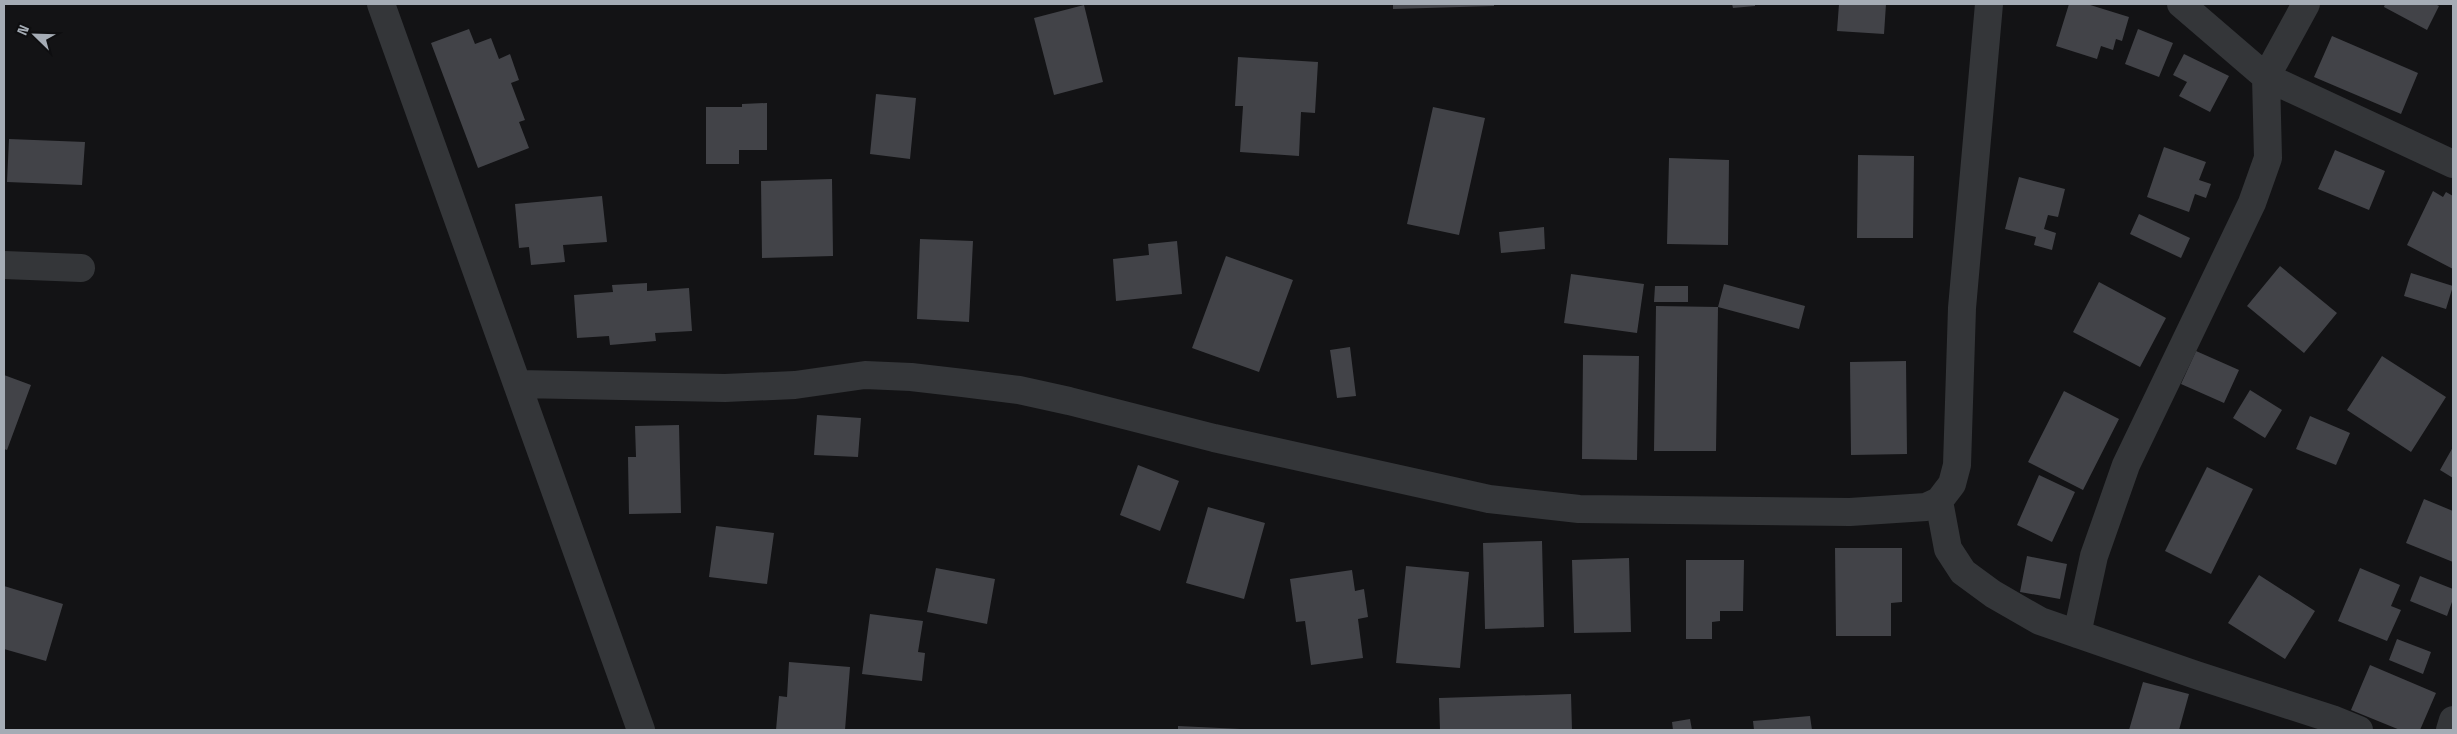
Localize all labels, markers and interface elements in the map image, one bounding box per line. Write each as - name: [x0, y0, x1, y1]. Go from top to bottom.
- north arrow: [10, 10, 60, 60]
- text: N: [13, 22, 33, 38]

